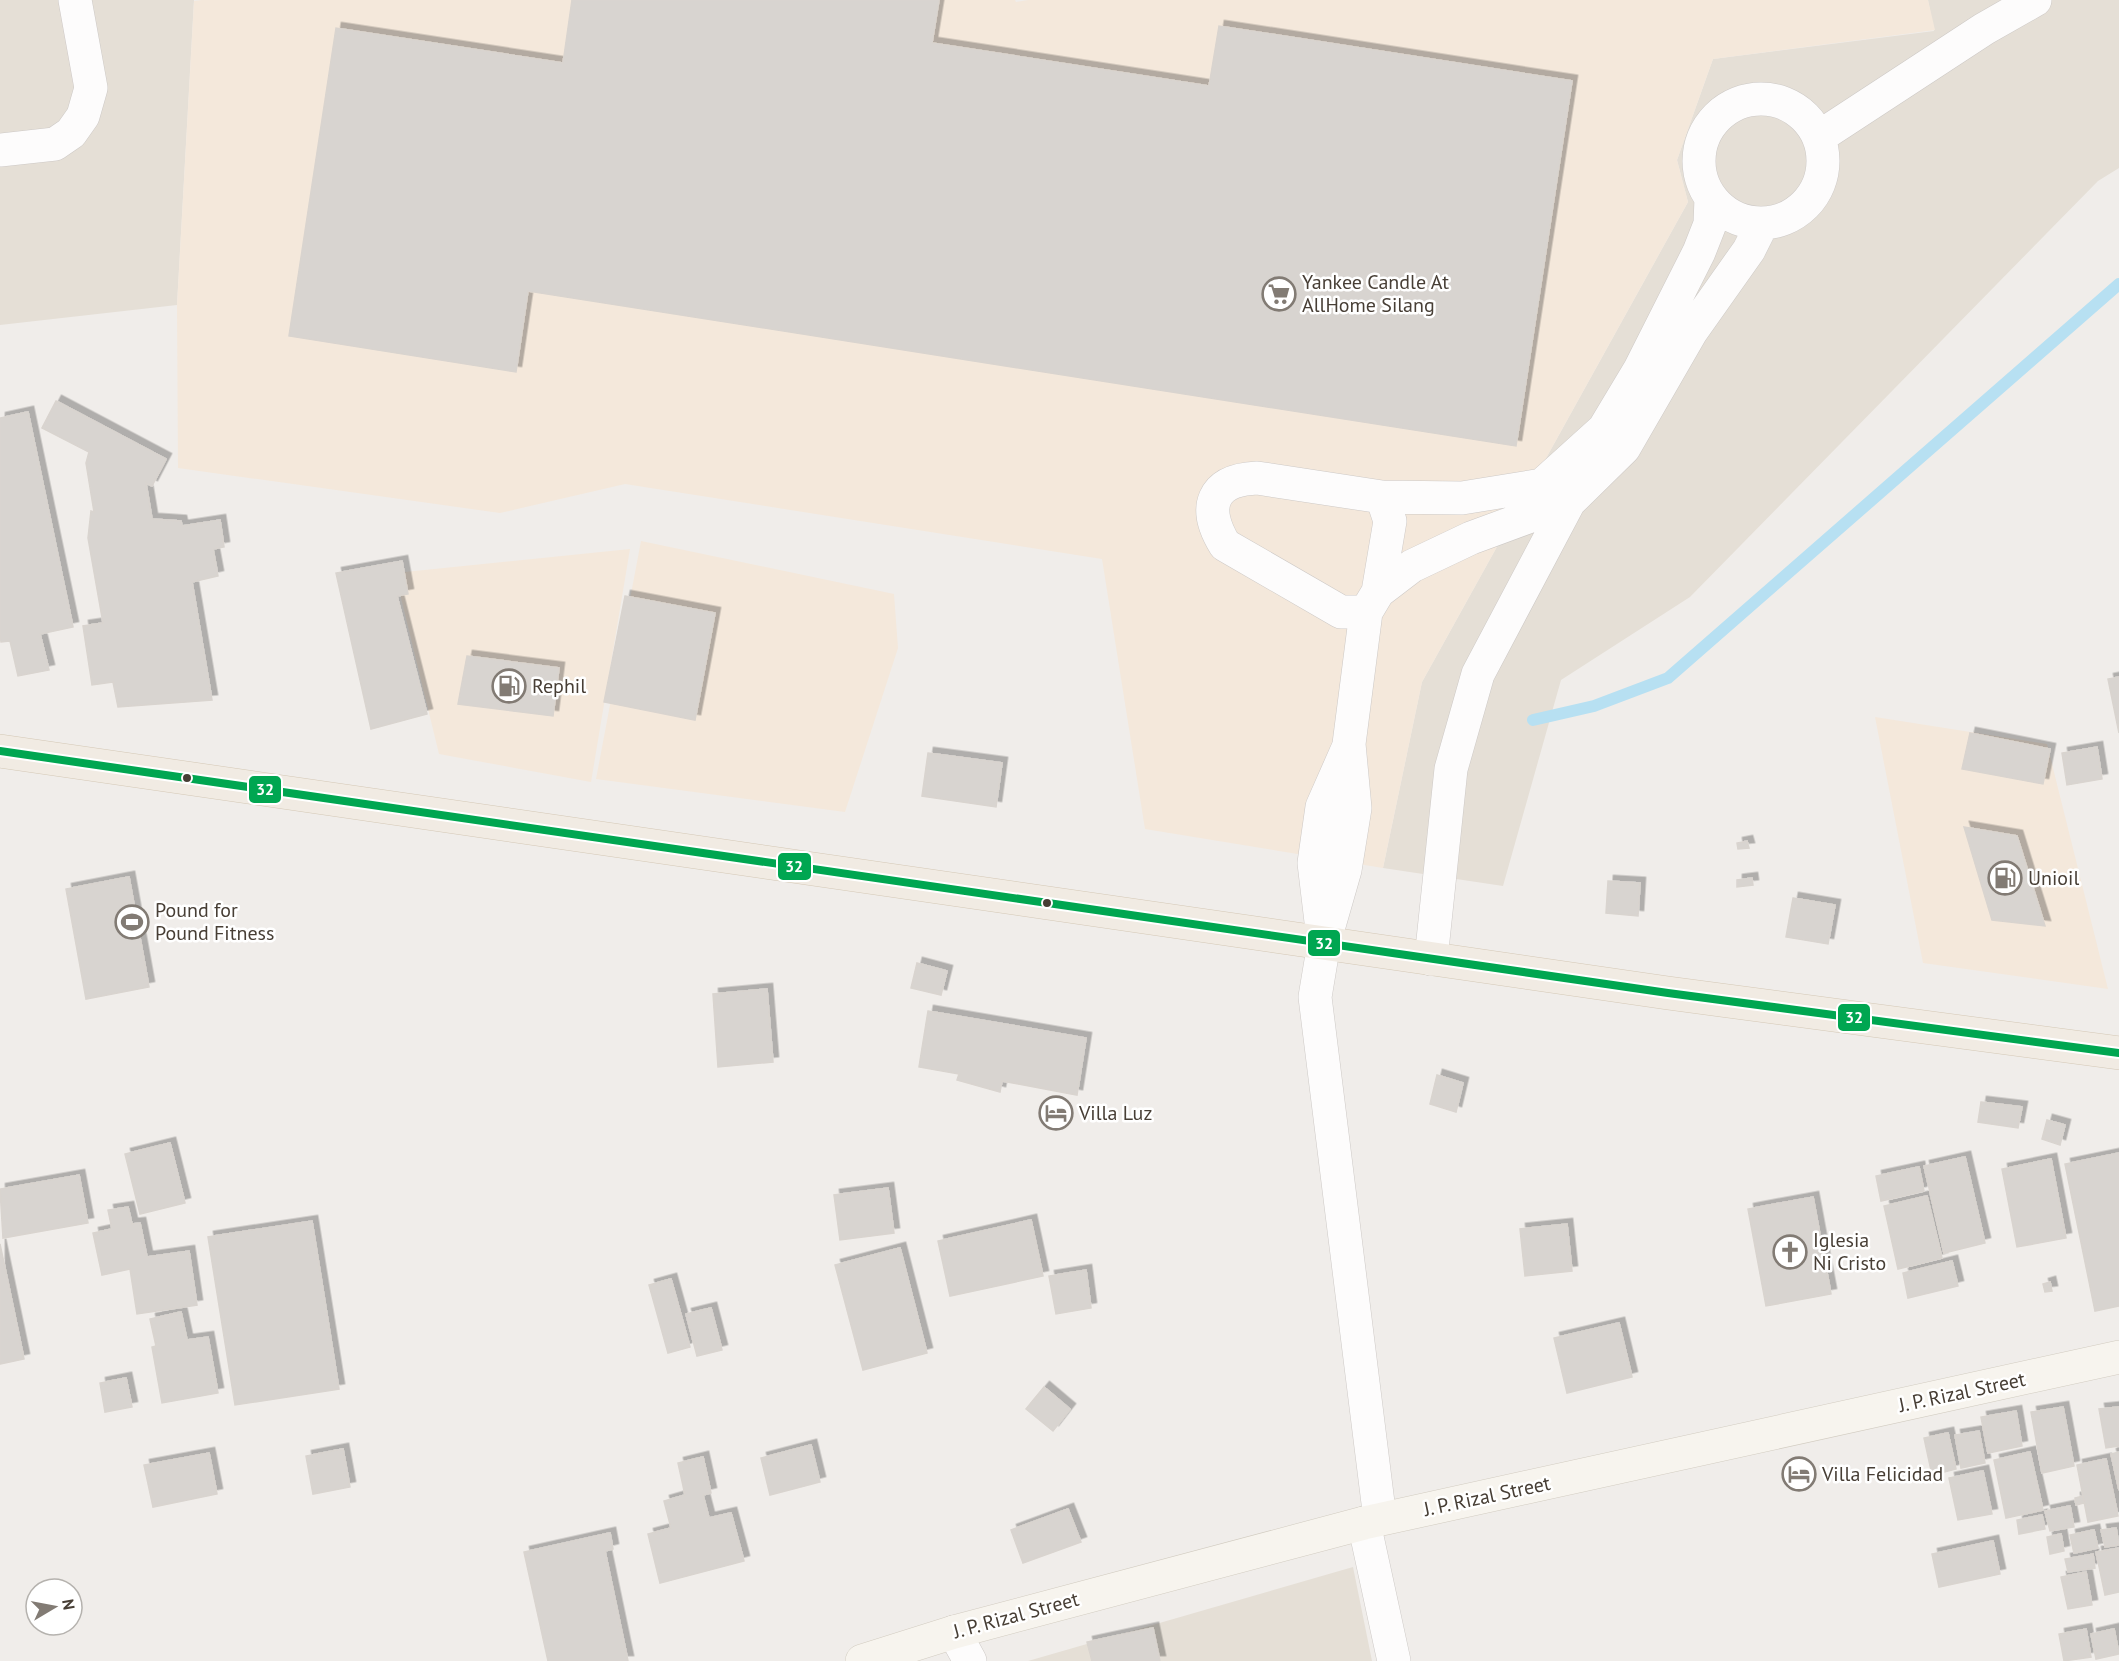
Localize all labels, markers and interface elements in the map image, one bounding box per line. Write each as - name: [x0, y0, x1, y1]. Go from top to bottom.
- place label: Yankee Candle At AllHome Silang: [1302, 269, 1449, 318]
- supermarket icon: Yankee Candle At AllHome Silang: [1261, 276, 1297, 312]
- fuel station icon: Rephil: [491, 668, 527, 704]
- place label: Rephil: [532, 673, 586, 699]
- unlabelled marker: [181, 772, 193, 784]
- line badge: 32: [248, 775, 282, 804]
- text: 32: [256, 779, 274, 799]
- line badge: 32: [777, 852, 812, 881]
- text: 32: [785, 856, 803, 876]
- fuel station icon: Unioil: [1987, 860, 2023, 896]
- place label: Unioil: [2028, 865, 2079, 891]
- place label: Pound for Pound Fitness: [155, 897, 274, 946]
- unlabelled marker: [1041, 897, 1053, 909]
- sports icon: Pound for Pound Fitness: [114, 904, 150, 940]
- line badge: 32: [1307, 929, 1341, 957]
- text: 32: [1315, 933, 1333, 953]
- line badge: 32: [1837, 1003, 1871, 1032]
- text: 32: [1845, 1007, 1863, 1027]
- hotel icon: Villa Luz: [1038, 1095, 1074, 1131]
- place label: Villa Luz: [1078, 1100, 1152, 1126]
- place label: Iglesia Ni Cristo: [1813, 1227, 1886, 1276]
- church icon: Iglesia Ni Cristo: [1772, 1234, 1808, 1270]
- street label: J. P. Rizal Street: [1895, 1366, 2028, 1418]
- hotel icon: Villa Felicidad: [1781, 1456, 1817, 1492]
- place label: Villa Felicidad: [1821, 1461, 1943, 1487]
- street label: J. P. Rizal Street: [1420, 1470, 1553, 1522]
- north arrow: [24, 1577, 84, 1637]
- street label: J. P. Rizal Street: [949, 1586, 1082, 1644]
- text: N: [58, 1597, 80, 1611]

